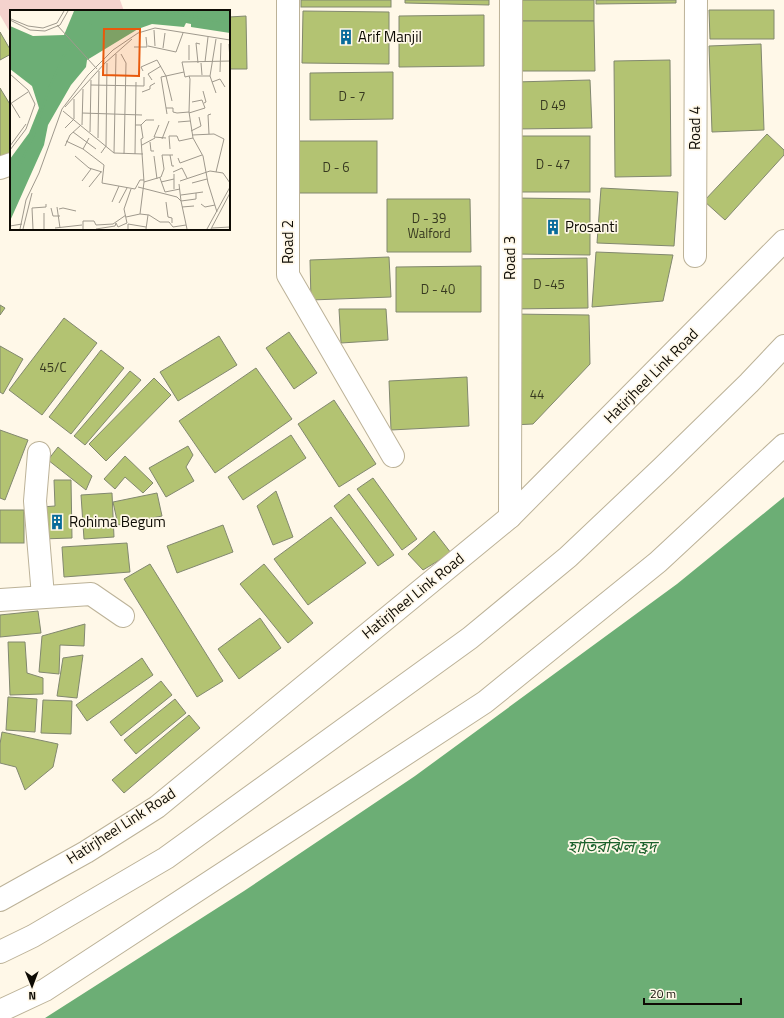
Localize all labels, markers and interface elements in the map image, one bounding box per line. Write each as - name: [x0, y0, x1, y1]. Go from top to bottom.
- inset map: [10, 10, 230, 230]
- place label: Arif Manjil: [358, 25, 422, 48]
- building icon: Arif Manjil: [337, 28, 355, 46]
- house number: D - 7: [338, 86, 366, 106]
- house number: D 49: [540, 95, 566, 115]
- street label: Road 4: [683, 106, 706, 150]
- house number: D - 47: [536, 154, 570, 174]
- house number: D - 6: [322, 157, 350, 177]
- house number: D - 39 Walford: [407, 208, 451, 243]
- place label: Prosanti: [565, 215, 618, 238]
- building icon: Prosanti: [544, 218, 562, 236]
- street label: Road 2: [276, 220, 299, 264]
- street label: Road 3: [498, 236, 521, 280]
- house number: D -45: [533, 274, 565, 294]
- house number: D - 40: [421, 279, 455, 299]
- street label: Hatirjheel Link Road: [598, 323, 703, 428]
- house number: 45/C: [40, 357, 66, 377]
- house number: 44: [530, 384, 544, 404]
- place label: Rohima Begum: [69, 510, 166, 533]
- building icon: Rohima Begum: [48, 513, 66, 531]
- street label: Hatirjheel Link Road: [356, 547, 469, 644]
- street label: Hatirjheel Link Road: [62, 782, 180, 870]
- water label: হাতিরঝিল হ্রদ: [568, 834, 660, 858]
- north arrow: [12, 966, 52, 1006]
- scale bar: [644, 980, 741, 1006]
- text: 20 m: [650, 984, 676, 1003]
- text: N: [28, 988, 36, 1004]

